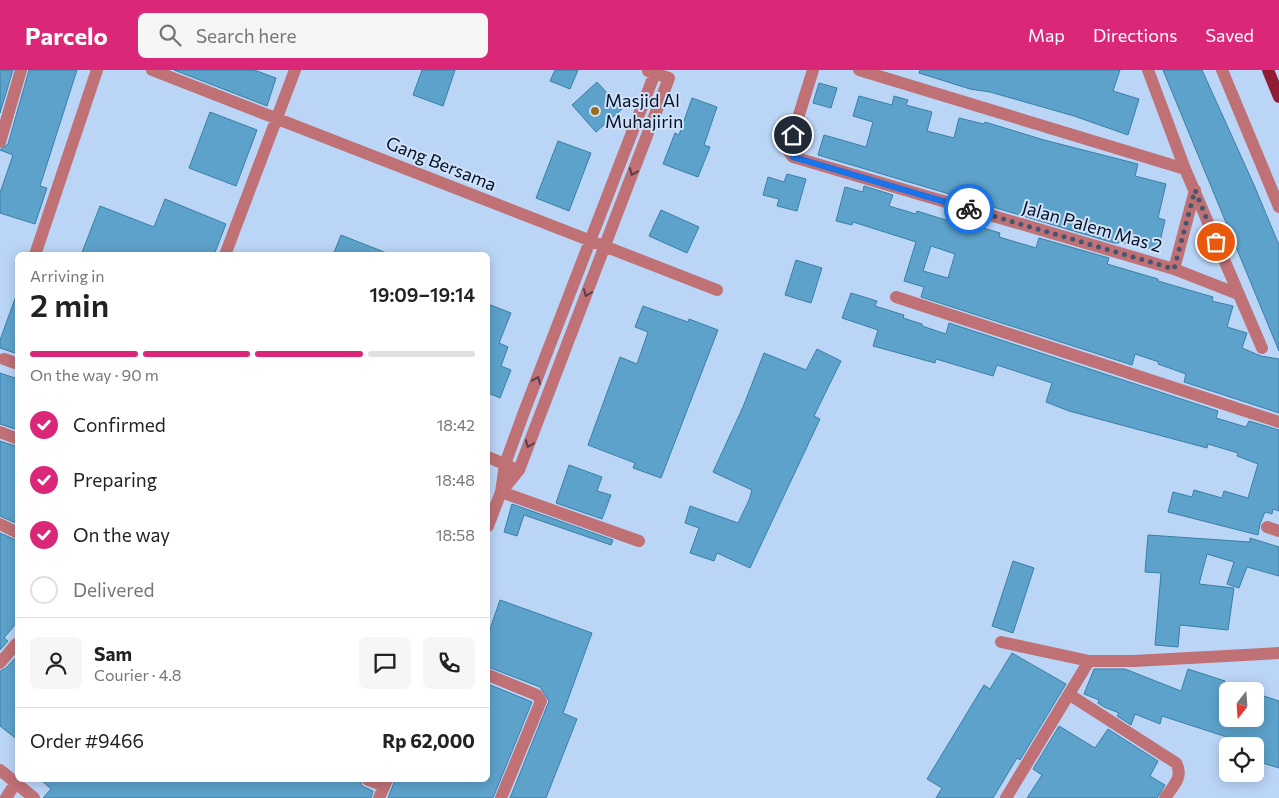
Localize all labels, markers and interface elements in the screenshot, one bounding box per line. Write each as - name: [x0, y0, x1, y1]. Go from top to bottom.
- search box: [138, 13, 488, 58]
- text: Parcelo: [25, 21, 108, 50]
- icon: search: [156, 21, 184, 49]
- text: Search here: [196, 24, 296, 47]
- text: Map: [1028, 24, 1065, 46]
- text: Directions: [1093, 24, 1177, 46]
- text: Saved: [1205, 24, 1254, 46]
- place label: Masjid Al Muhajirin: [605, 89, 683, 132]
- marker: Masjid Al Muhajirin: [589, 105, 601, 117]
- pin: [772, 114, 814, 156]
- icon: home: [779, 121, 807, 149]
- street label: Gang Bersama: [383, 131, 500, 195]
- one-way arrow: [629, 168, 639, 176]
- courier: [944, 184, 994, 234]
- icon: bike: [955, 195, 983, 223]
- street label: Jalan Palem Mas 2: [1020, 196, 1165, 257]
- pin: [1195, 221, 1237, 263]
- icon: bag: [1202, 228, 1230, 256]
- text: Arriving in: [30, 266, 104, 285]
- text: 19:09–19:14: [369, 283, 475, 306]
- text: 2 min: [30, 284, 109, 324]
- one-way arrow: [583, 288, 593, 297]
- text: On the way · 90 m: [30, 365, 159, 384]
- one-way arrow: [531, 376, 541, 385]
- icon: check: [30, 411, 58, 439]
- text: Confirmed: [73, 413, 166, 436]
- text: 18:42: [436, 415, 475, 434]
- one-way arrow: [525, 440, 535, 448]
- icon: check: [30, 466, 58, 494]
- text: Preparing: [73, 468, 157, 491]
- text: 18:48: [435, 470, 475, 489]
- icon: check: [30, 521, 58, 549]
- text: On the way: [73, 523, 170, 546]
- text: 18:58: [436, 525, 475, 544]
- text: Delivered: [73, 578, 154, 601]
- button: person: [30, 637, 82, 689]
- button: chat: [359, 637, 411, 689]
- button: phone: [423, 637, 475, 689]
- text: Sam: [94, 642, 132, 665]
- text: Courier · 4.8: [94, 665, 181, 684]
- north arrow: [1219, 682, 1264, 728]
- map controls: [1219, 682, 1264, 782]
- text: Order #9466: [30, 729, 144, 752]
- text: Rp 62,000: [382, 729, 475, 752]
- button: locate: [1219, 737, 1264, 782]

